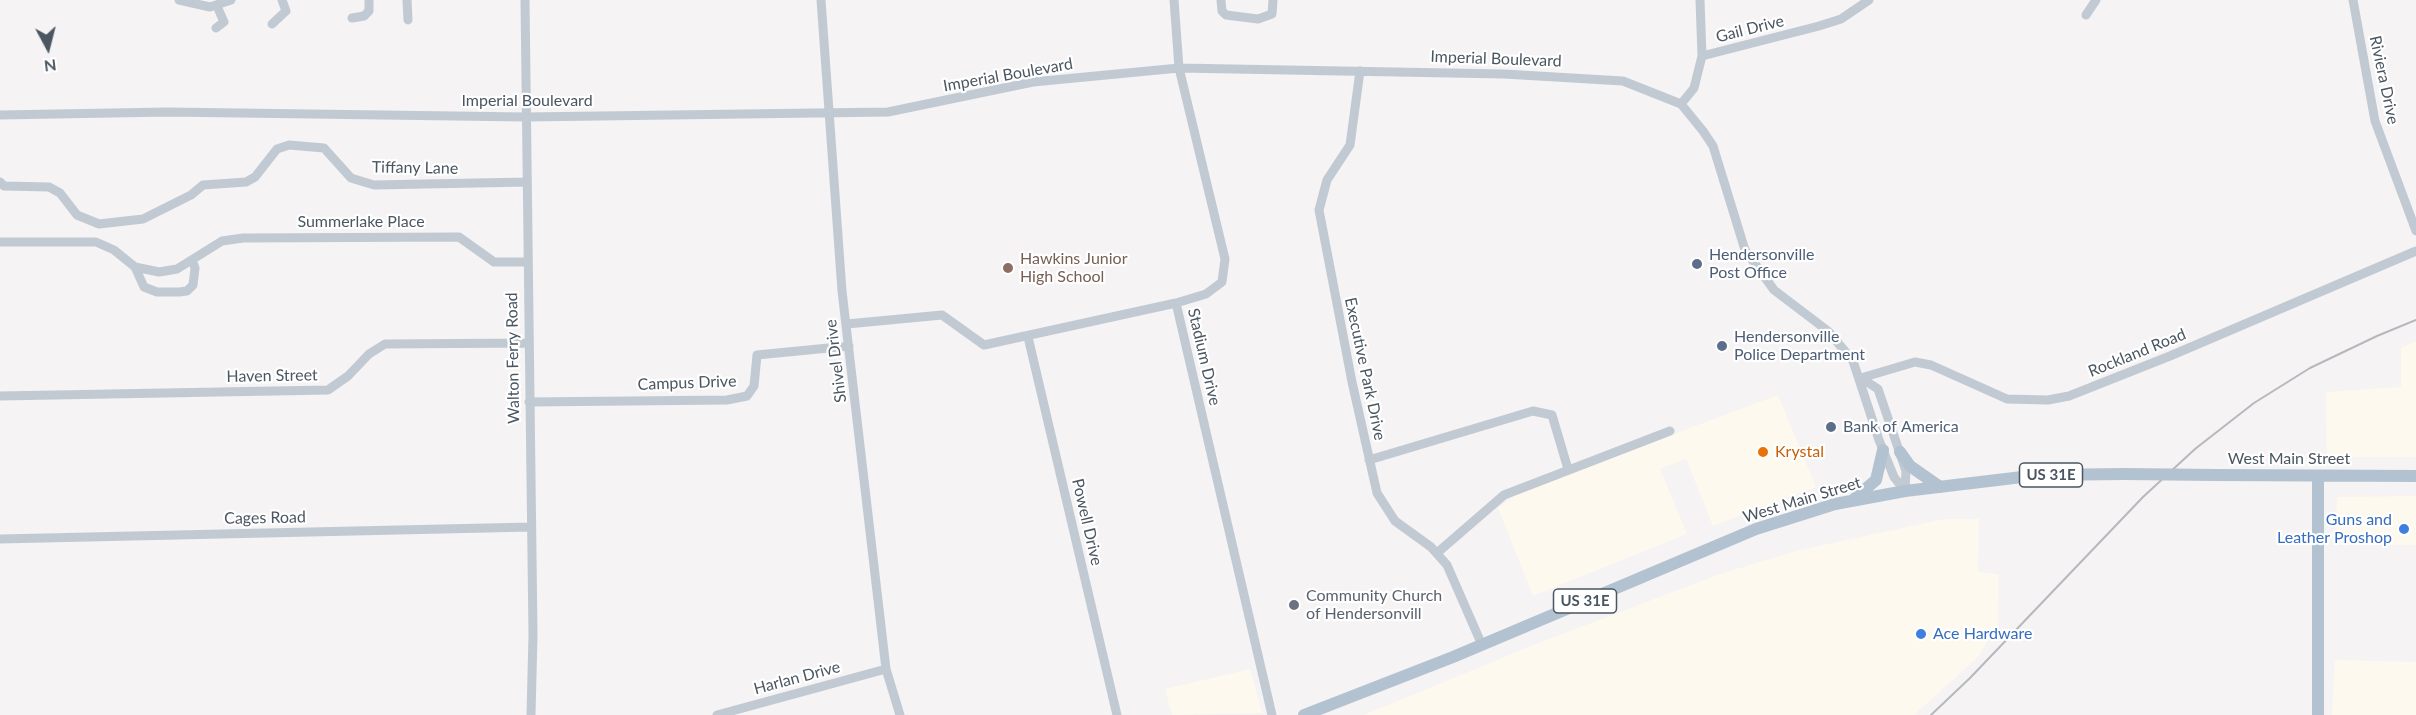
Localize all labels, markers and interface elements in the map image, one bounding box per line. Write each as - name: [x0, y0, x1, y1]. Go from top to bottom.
- street label: Gail Drive: [1714, 11, 1786, 47]
- north arrow: [18, 18, 78, 78]
- street label: Riviera Drive: [2365, 34, 2403, 126]
- street label: Imperial Boulevard: [1430, 47, 1562, 71]
- street label: Imperial Boulevard: [942, 54, 1074, 96]
- text: N: [43, 56, 58, 77]
- street label: Imperial Boulevard: [461, 91, 593, 111]
- street label: Tiffany Lane: [372, 158, 458, 178]
- street label: Summerlake Place: [297, 212, 425, 232]
- place label: Hendersonville Post Office: [1709, 245, 1814, 283]
- place label: Hawkins Junior High School: [1020, 249, 1127, 287]
- marker: Hendersonville Post Office: [1690, 257, 1704, 271]
- marker: Hawkins Junior High School: [1001, 261, 1015, 275]
- street label: Walton Ferry Road: [502, 292, 524, 424]
- street label: Executive Park Drive: [1340, 296, 1390, 442]
- street label: Stadium Drive: [1183, 307, 1225, 407]
- street label: Shivel Drive: [821, 318, 851, 404]
- street label: Rockland Road: [2085, 325, 2189, 381]
- place label: Hendersonville Police Department: [1734, 327, 1865, 365]
- marker: Hendersonville Police Department: [1715, 339, 1729, 353]
- street label: Haven Street: [226, 366, 318, 386]
- street label: Campus Drive: [637, 372, 737, 394]
- place label: Bank of America: [1843, 417, 1959, 437]
- marker: Bank of America: [1824, 420, 1838, 434]
- place label: Krystal: [1775, 442, 1824, 462]
- marker: Krystal: [1756, 445, 1770, 459]
- street label: West Main Street: [2228, 449, 2350, 469]
- road number: US 31E: [2020, 463, 2082, 487]
- street label: West Main Street: [1741, 473, 1863, 527]
- street label: Powell Drive: [1068, 477, 1106, 567]
- street label: Cages Road: [224, 508, 306, 528]
- place label: Guns and Leather Proshop: [2277, 510, 2392, 548]
- marker: Guns and Leather Proshop: [2397, 522, 2411, 536]
- place label: Community Church of Hendersonvill: [1306, 586, 1442, 624]
- road number: US 31E: [1554, 589, 1616, 613]
- marker: Community Church of Hendersonvill: [1287, 598, 1301, 612]
- place label: Ace Hardware: [1933, 624, 2032, 644]
- marker: Ace Hardware: [1914, 627, 1928, 641]
- street label: Harlan Drive: [752, 657, 842, 699]

